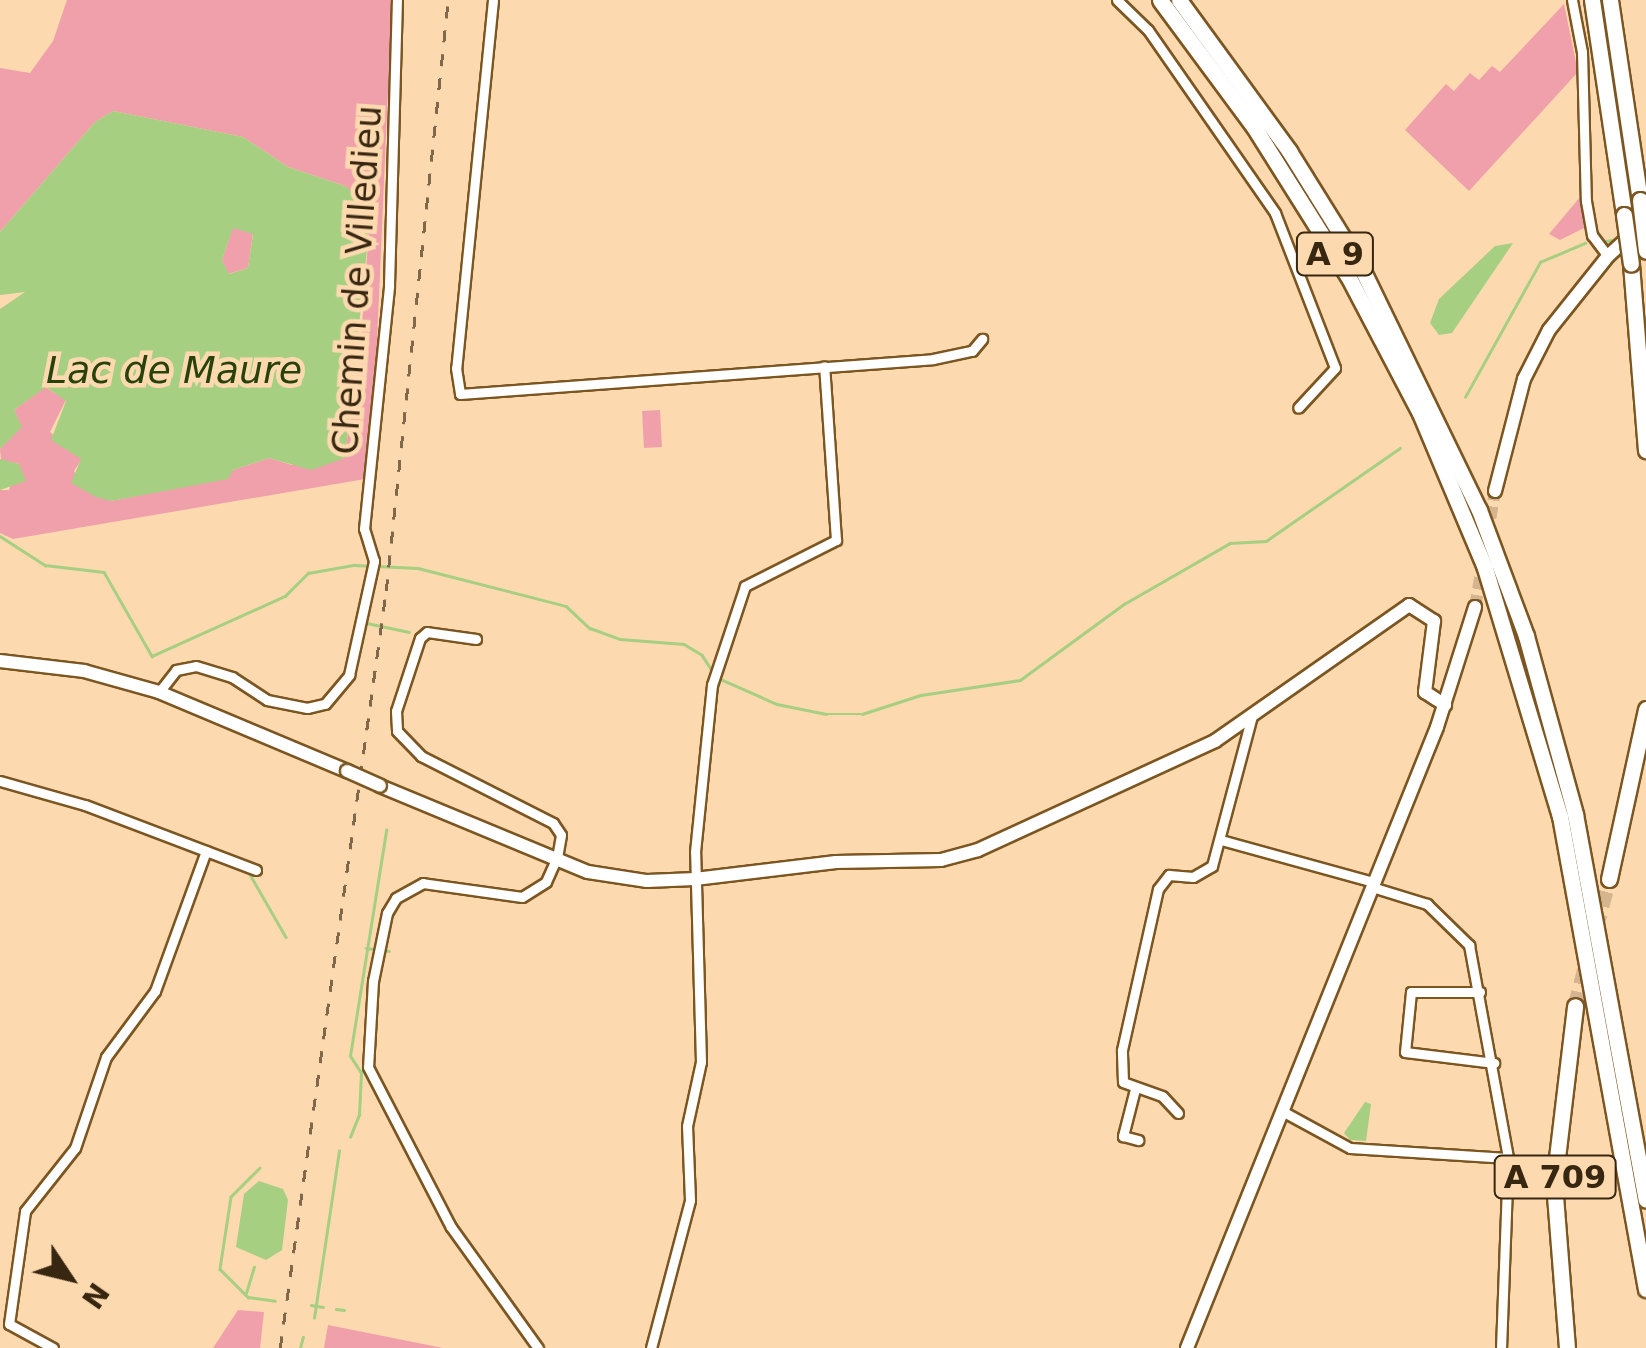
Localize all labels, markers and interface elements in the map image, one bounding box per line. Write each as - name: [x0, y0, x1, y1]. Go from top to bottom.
- street label: Chemin de Villedieu: [324, 104, 390, 456]
- road number: A 9: [1295, 227, 1375, 281]
- water label: Lac de Maure: [46, 348, 302, 394]
- road number: A 709: [1492, 1150, 1618, 1204]
- north arrow: [20, 1228, 120, 1328]
- text: N: [75, 1276, 115, 1315]

